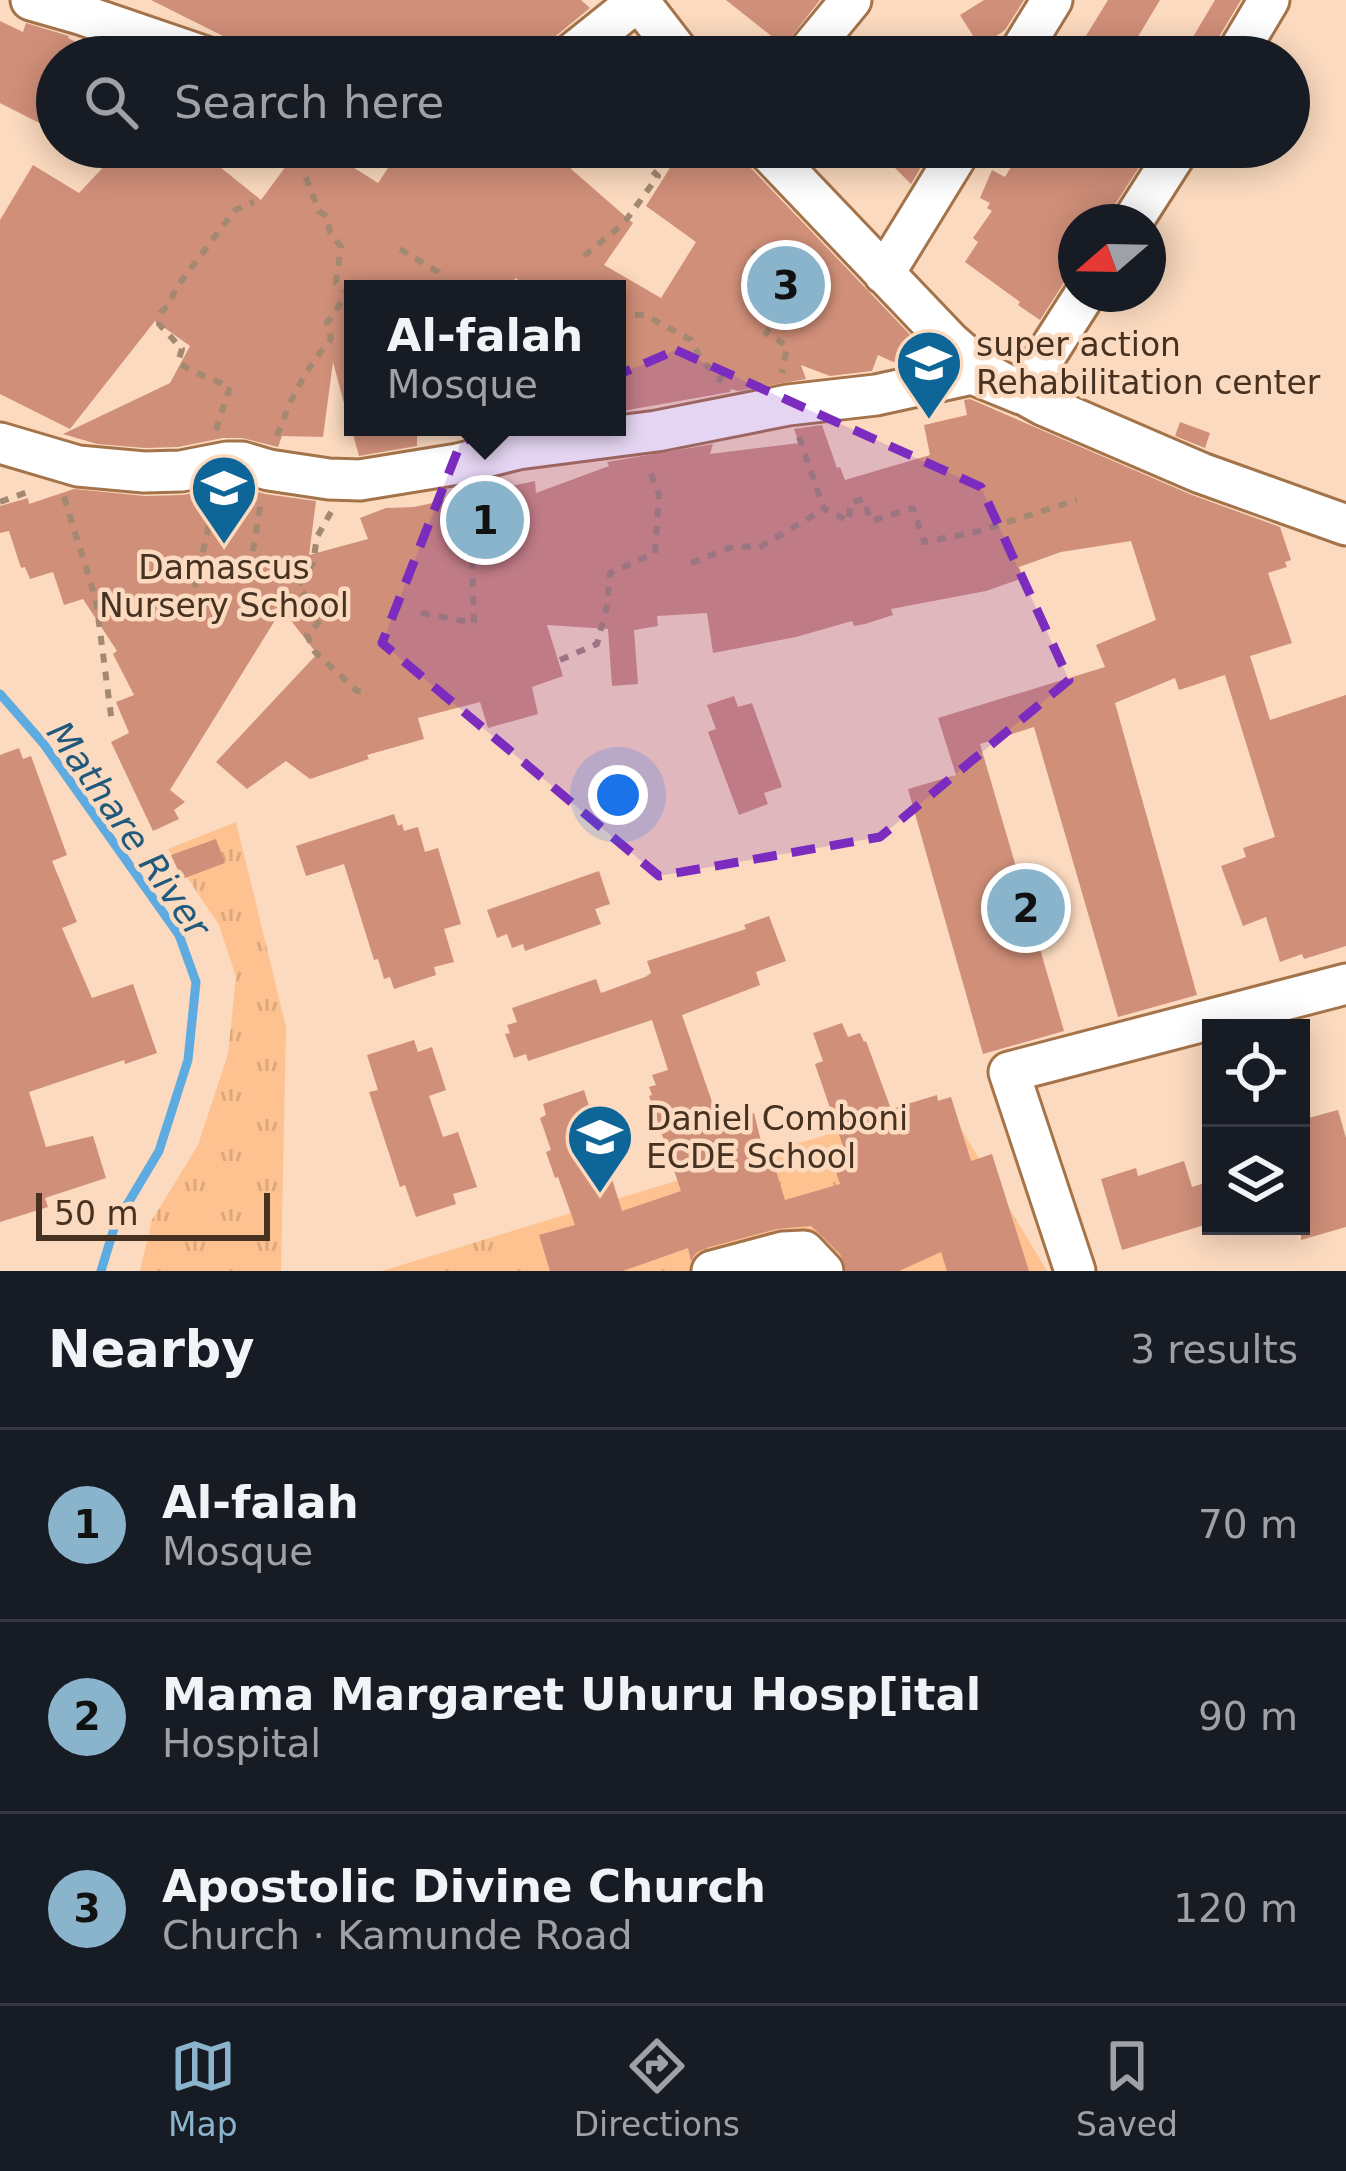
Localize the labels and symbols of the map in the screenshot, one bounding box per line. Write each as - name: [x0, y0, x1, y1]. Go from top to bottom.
- north arrow: [1058, 204, 1166, 312]
- pin: 3: [747, 240, 825, 330]
- place label: super action Rehabilitation center: [976, 325, 1321, 402]
- school or university icon: super action Rehabilitation center: [894, 328, 964, 422]
- school or university icon: Damascus Nursery School: [189, 453, 259, 547]
- pin: 1: [446, 475, 524, 565]
- place label: Damascus Nursery School: [99, 548, 349, 625]
- water label: Mathare River: [39, 714, 219, 947]
- your location: [588, 765, 648, 825]
- pin: 2: [987, 863, 1065, 953]
- place label: Daniel Comboni ECDE School: [646, 1099, 908, 1176]
- school or university icon: Daniel Comboni ECDE School: [565, 1102, 635, 1196]
- scale bar: [36, 1187, 270, 1240]

